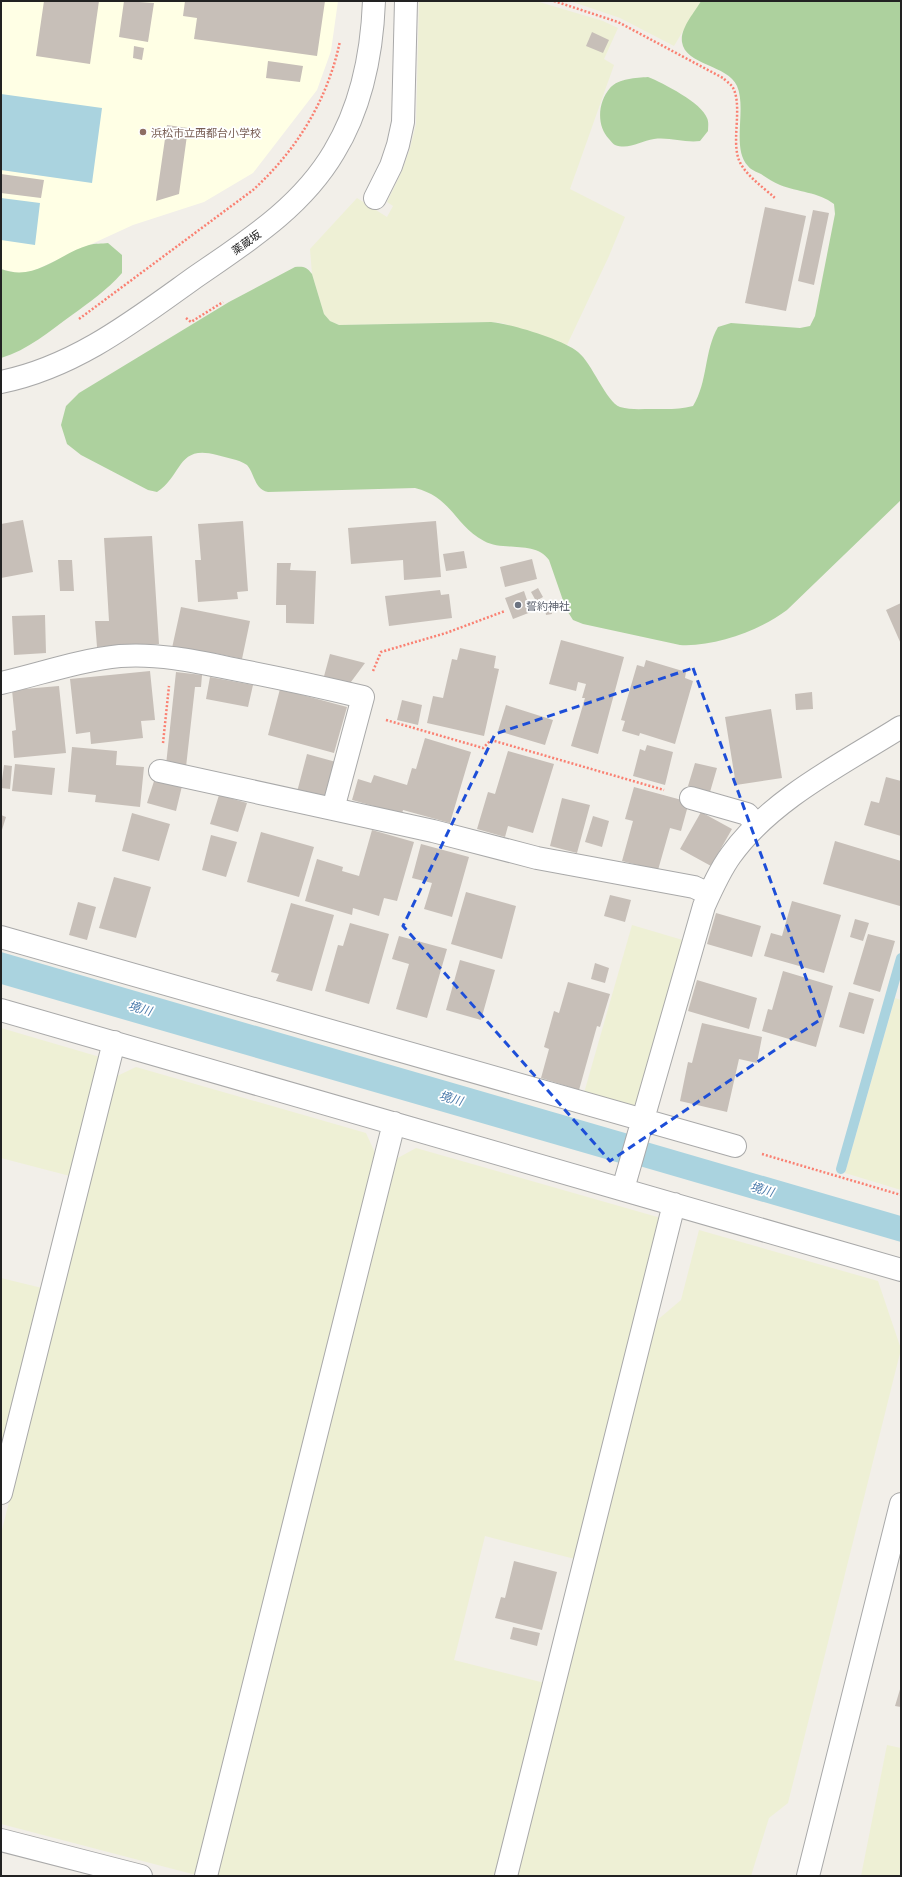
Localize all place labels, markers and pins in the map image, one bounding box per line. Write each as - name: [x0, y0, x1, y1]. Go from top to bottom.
- place label: 浜松市立西都台小学校: [151, 126, 261, 139]
- marker: 浜松市立西都台小学校: [138, 127, 148, 137]
- place label: 誓約神社: [526, 599, 570, 612]
- marker: 誓約神社: [513, 600, 523, 610]

